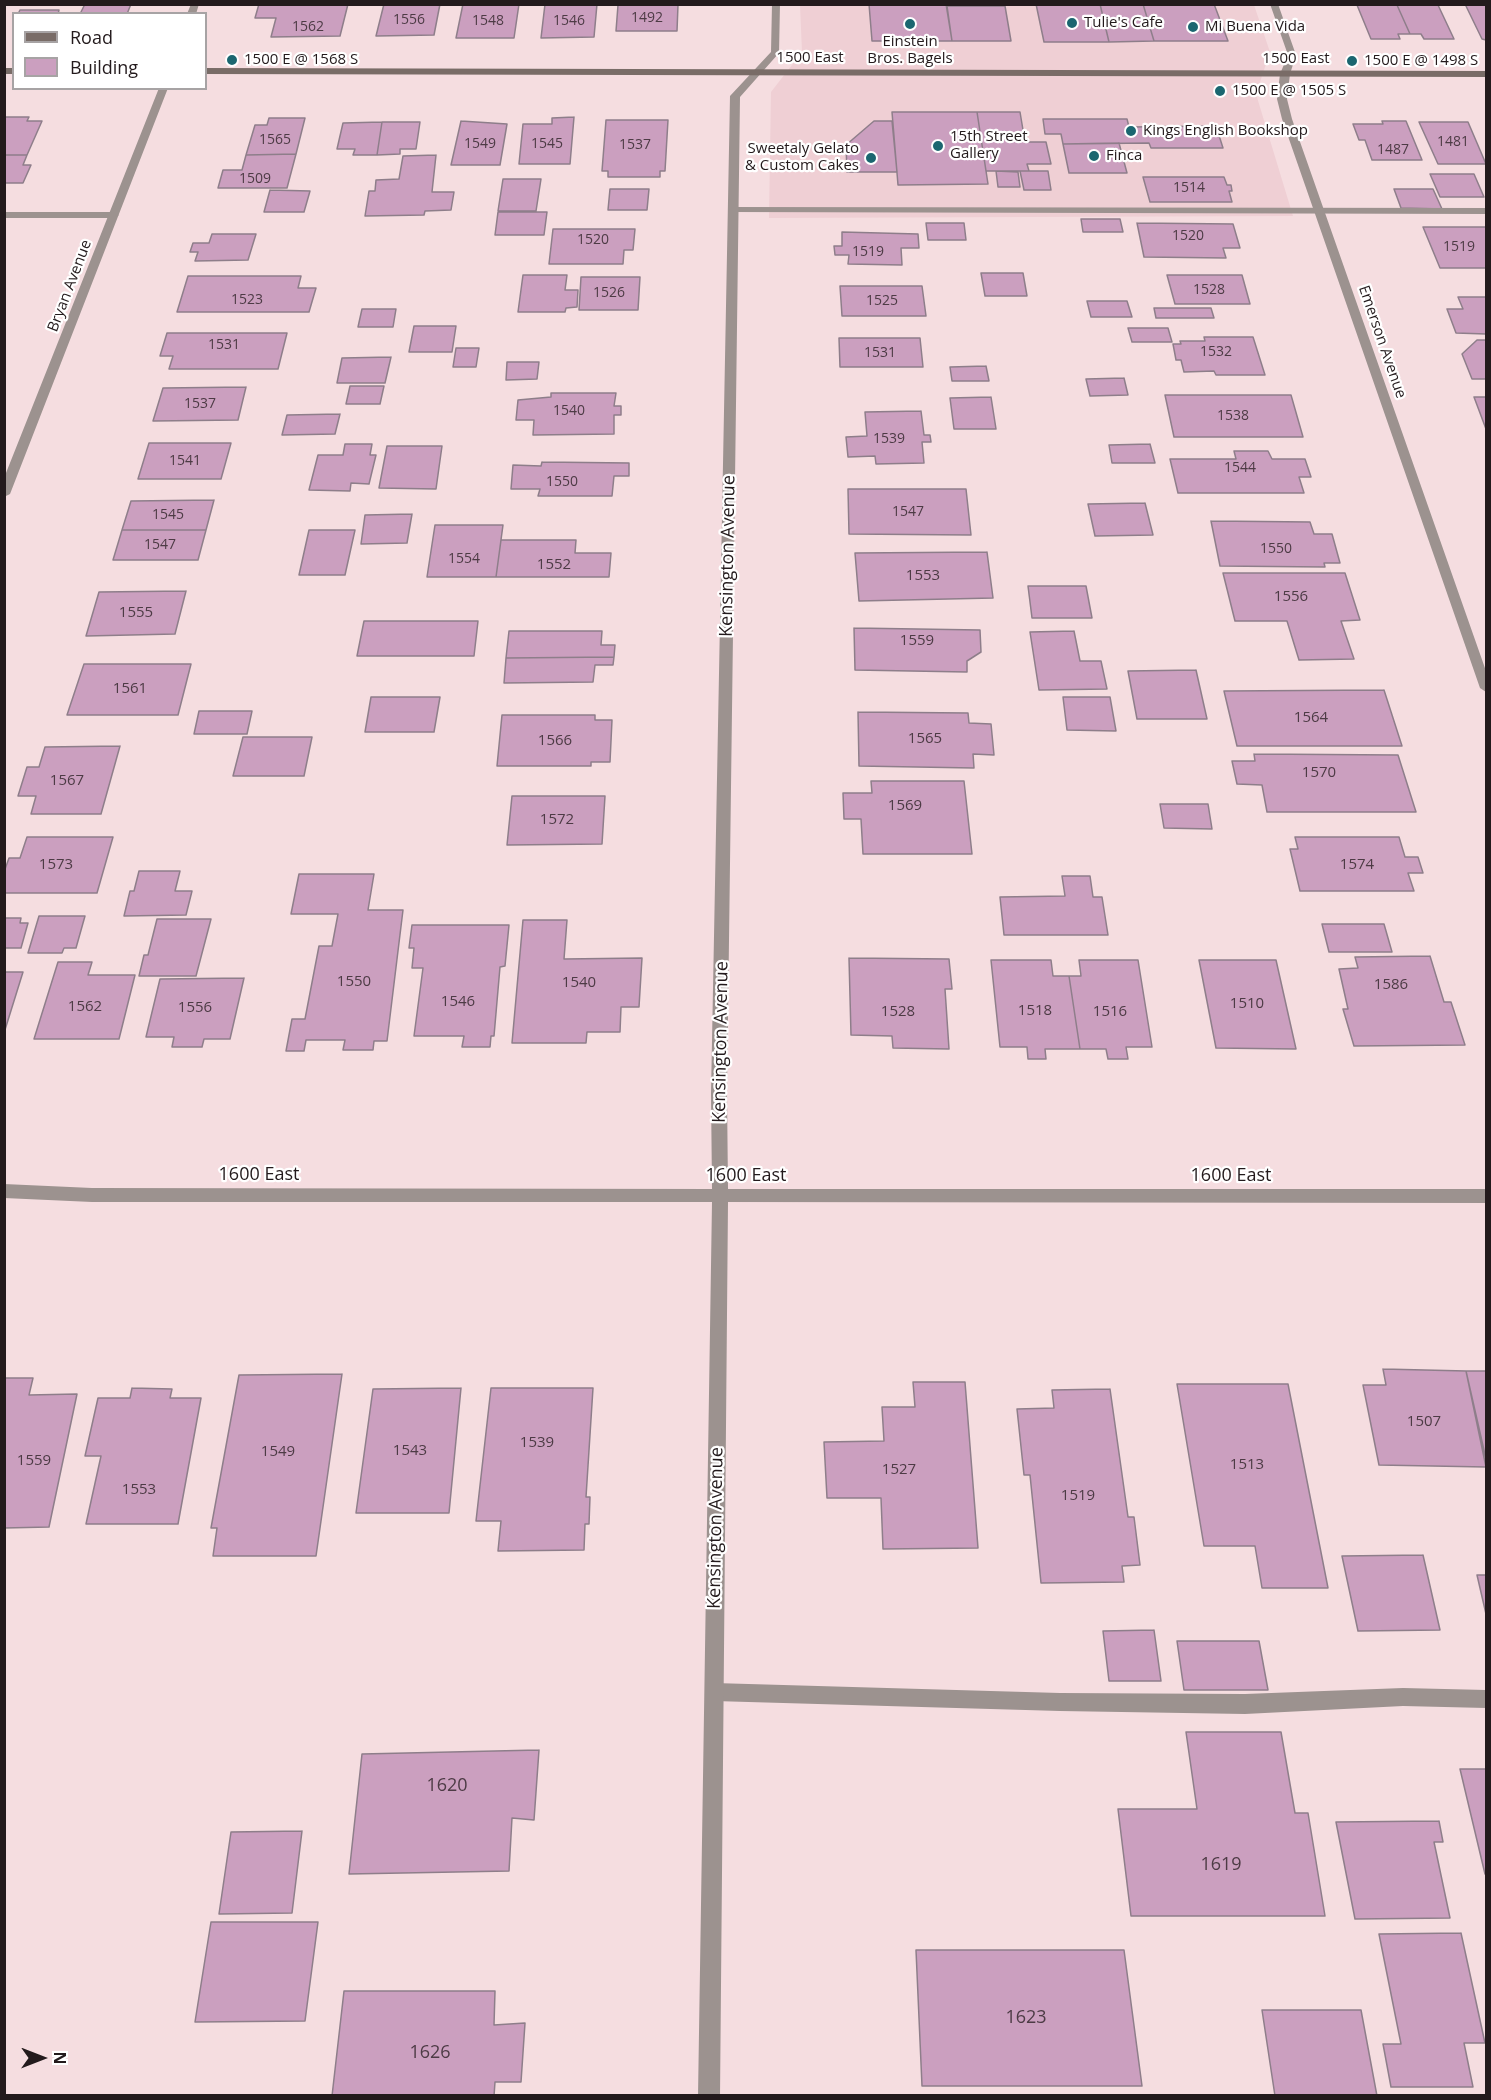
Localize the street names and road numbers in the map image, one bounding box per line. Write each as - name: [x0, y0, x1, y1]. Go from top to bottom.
- street label: 1500 East: [776, 49, 844, 67]
- street label: 1500 East: [1262, 50, 1330, 68]
- street label: Bryan Avenue: [44, 238, 96, 334]
- street label: Emerson Avenue: [1354, 283, 1410, 401]
- street label: Kensington Avenue: [716, 475, 740, 637]
- street label: Kensington Avenue: [709, 961, 733, 1123]
- street label: 1600 East: [219, 1164, 299, 1186]
- street label: 1600 East: [706, 1165, 786, 1187]
- street label: 1600 East: [1191, 1165, 1271, 1187]
- street label: Kensington Avenue: [704, 1447, 728, 1609]

